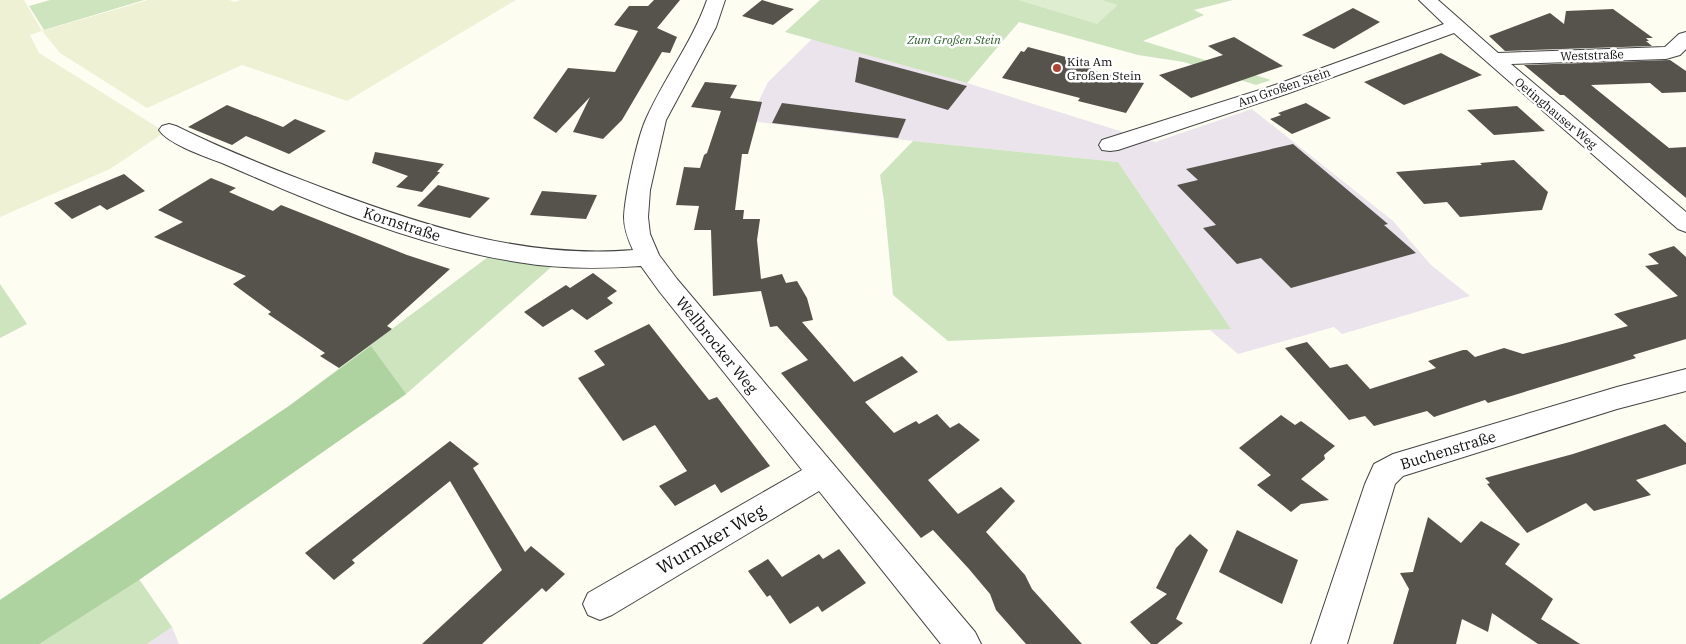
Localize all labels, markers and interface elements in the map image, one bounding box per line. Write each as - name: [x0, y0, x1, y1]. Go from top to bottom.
- park label: Zum Großen Stein: [906, 32, 1001, 47]
- street label: Weststraße: [1560, 46, 1624, 64]
- place label: Kita Am Großen Stein: [1067, 54, 1142, 83]
- marker: Kita Am Großen Stein: [1051, 62, 1063, 74]
- street label: Am Großen Stein: [1236, 64, 1333, 110]
- street label: Oetinghauser Weg: [1512, 74, 1601, 152]
- street label: Kornstraße: [361, 203, 443, 245]
- street label: Wellbrocker Weg: [672, 293, 762, 397]
- street label: Buchenstraße: [1398, 426, 1498, 474]
- street label: Wurmker Weg: [653, 499, 770, 579]

